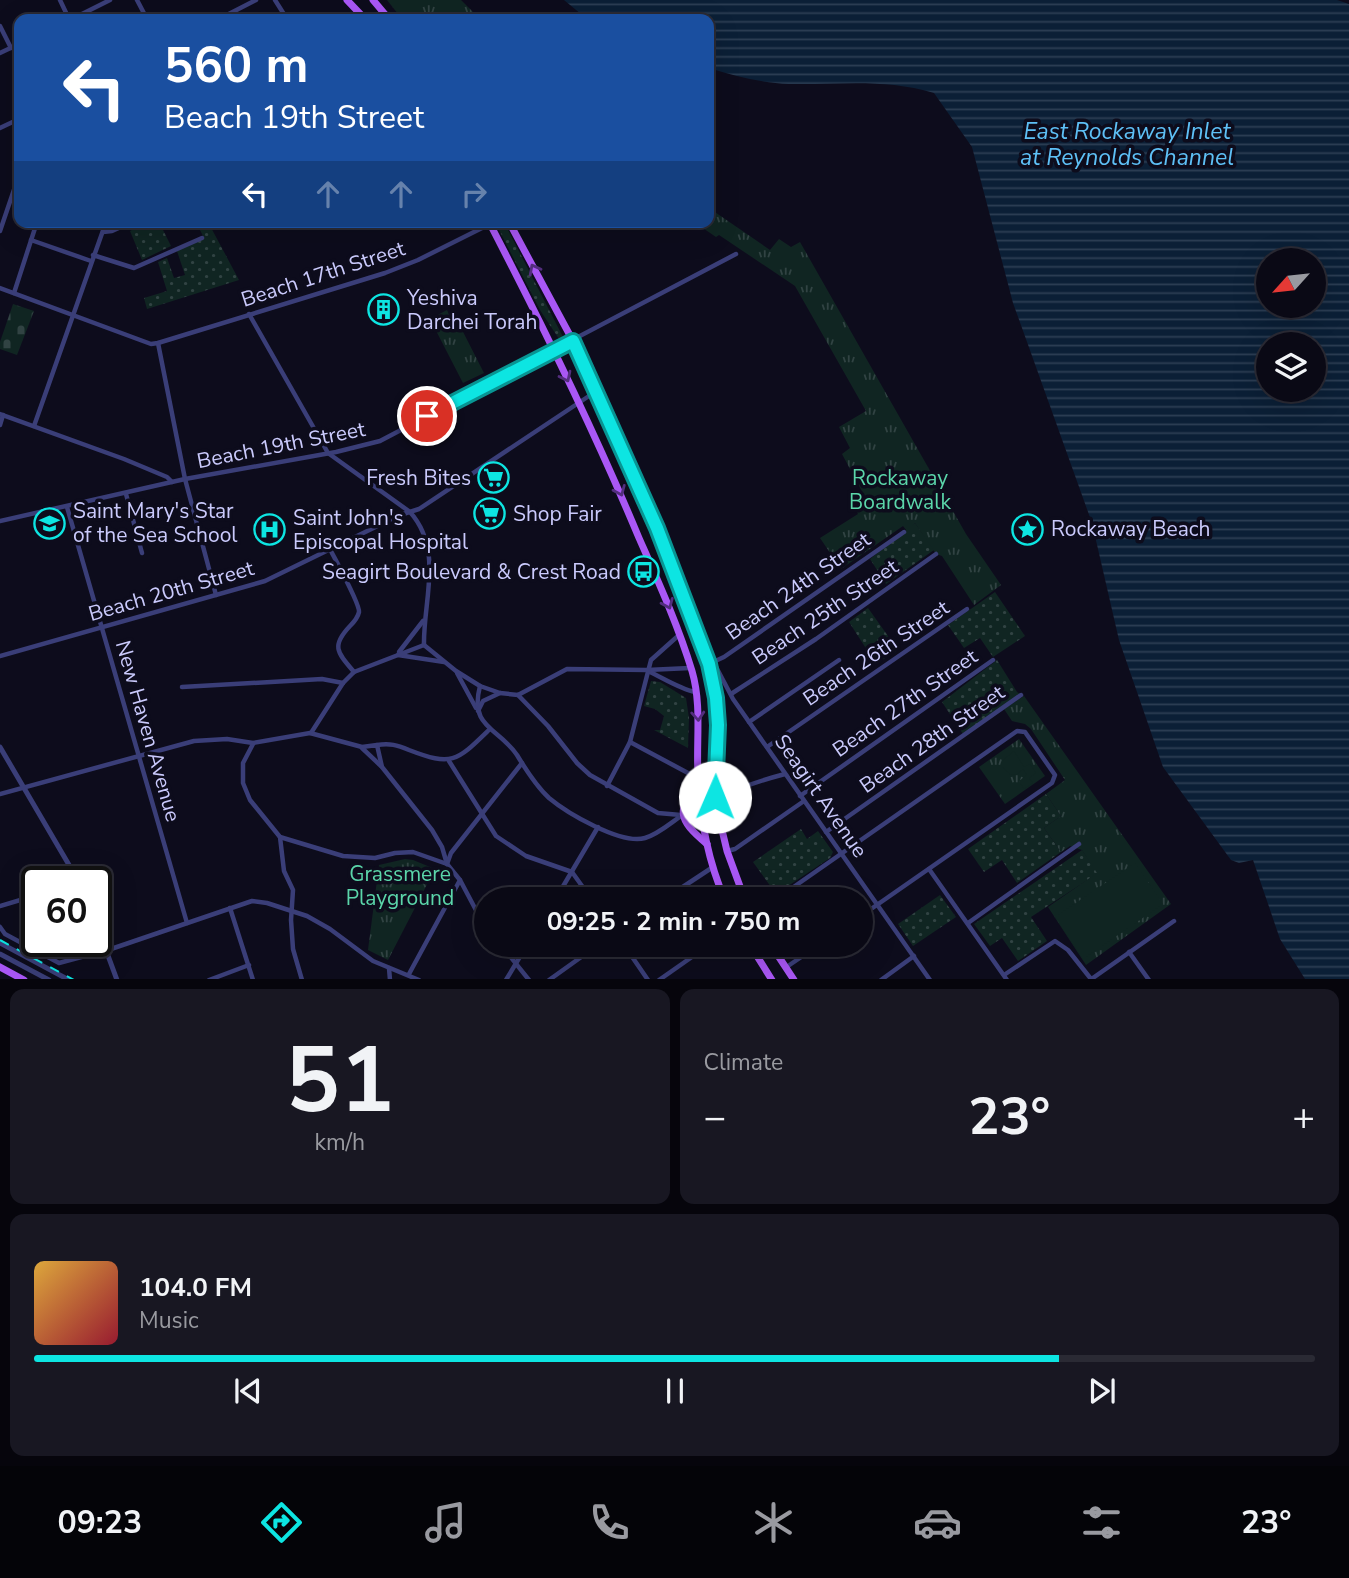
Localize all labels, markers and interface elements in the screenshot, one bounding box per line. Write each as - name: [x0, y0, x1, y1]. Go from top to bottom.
- text: 560 m: [164, 32, 308, 99]
- icon: left: [49, 42, 140, 133]
- text: Beach 19th Street: [164, 96, 424, 139]
- water label: East Rockaway Inlet at Reynolds Channel: [1020, 116, 1234, 173]
- icon: left: [236, 175, 274, 213]
- icon: ahead: [309, 175, 347, 213]
- icon: ahead: [382, 175, 420, 213]
- icon: right: [455, 175, 493, 213]
- street label: Beach 17th Street: [237, 234, 409, 314]
- north arrow: [1256, 248, 1326, 318]
- map controls: [1256, 248, 1326, 402]
- one-way arrow: [529, 264, 542, 276]
- place label: Yeshiva Darchei Torah: [406, 284, 537, 336]
- building icon: Yeshiva Darchei Torah: [367, 293, 401, 327]
- button: layers: [1256, 332, 1326, 402]
- one-way arrow: [558, 370, 572, 382]
- pin: [397, 386, 457, 446]
- icon: arrive: [408, 397, 446, 435]
- street label: Beach 19th Street: [195, 415, 368, 475]
- supermarket icon: Fresh Bites: [477, 461, 511, 495]
- place label: Fresh Bites: [366, 464, 471, 492]
- park label: Rockaway Boardwalk: [849, 464, 951, 516]
- one-way arrow: [612, 484, 626, 497]
- place label: Saint Mary's Star of the Sea School: [73, 497, 238, 549]
- supermarket icon: Shop Fair: [473, 497, 507, 531]
- place label: Shop Fair: [513, 500, 602, 528]
- place label: Saint John's Episcopal Hospital: [293, 504, 469, 556]
- school or university icon: Saint Mary's Star of the Sea School: [33, 506, 67, 540]
- place icon: Rockaway Beach: [1011, 512, 1045, 546]
- hospital icon: Saint John's Episcopal Hospital: [253, 513, 287, 547]
- place label: Rockaway Beach: [1051, 515, 1210, 543]
- street label: Beach 24th Street: [720, 525, 876, 646]
- street label: Beach 25th Street: [746, 552, 904, 671]
- street label: Beach 20th Street: [85, 554, 258, 628]
- bus stop icon: Seagirt Boulevard & Crest Road: [627, 555, 661, 589]
- place label: Seagirt Boulevard & Crest Road: [322, 558, 621, 586]
- street label: Beach 26th Street: [797, 593, 955, 712]
- one-way arrow: [659, 597, 673, 609]
- street label: New Haven Avenue: [109, 637, 187, 825]
- street label: Beach 27th Street: [827, 642, 983, 763]
- street label: Beach 28th Street: [854, 678, 1010, 799]
- one-way arrow: [690, 710, 705, 721]
- street label: Seagirt Avenue: [768, 729, 874, 863]
- position arrow: [678, 760, 752, 834]
- park label: Grassmere Playground: [346, 860, 454, 912]
- speed limit sign: 60: [21, 866, 112, 957]
- text: 09:25 · 2 min · 750 m: [547, 904, 800, 939]
- text: 51: [285, 1019, 394, 1143]
- text: Climate: [704, 1047, 783, 1078]
- text: 23°: [968, 1081, 1050, 1152]
- text: −: [704, 1092, 726, 1143]
- text: +: [1292, 1092, 1315, 1143]
- text: km/h: [314, 1127, 365, 1158]
- text: 104.0 FM: [139, 1270, 252, 1305]
- text: Music: [139, 1305, 199, 1336]
- icon: previous: [229, 1372, 267, 1410]
- icon: pause: [656, 1372, 694, 1410]
- icon: next: [1083, 1372, 1121, 1410]
- icon: directions: [257, 1498, 306, 1547]
- icon: music: [421, 1498, 470, 1547]
- icon: phone: [585, 1498, 634, 1547]
- icon: climate: [749, 1498, 798, 1547]
- icon: car: [913, 1498, 962, 1547]
- icon: filters: [1077, 1498, 1126, 1547]
- text: 09:23: [57, 1501, 142, 1544]
- text: 23°: [1241, 1501, 1291, 1544]

